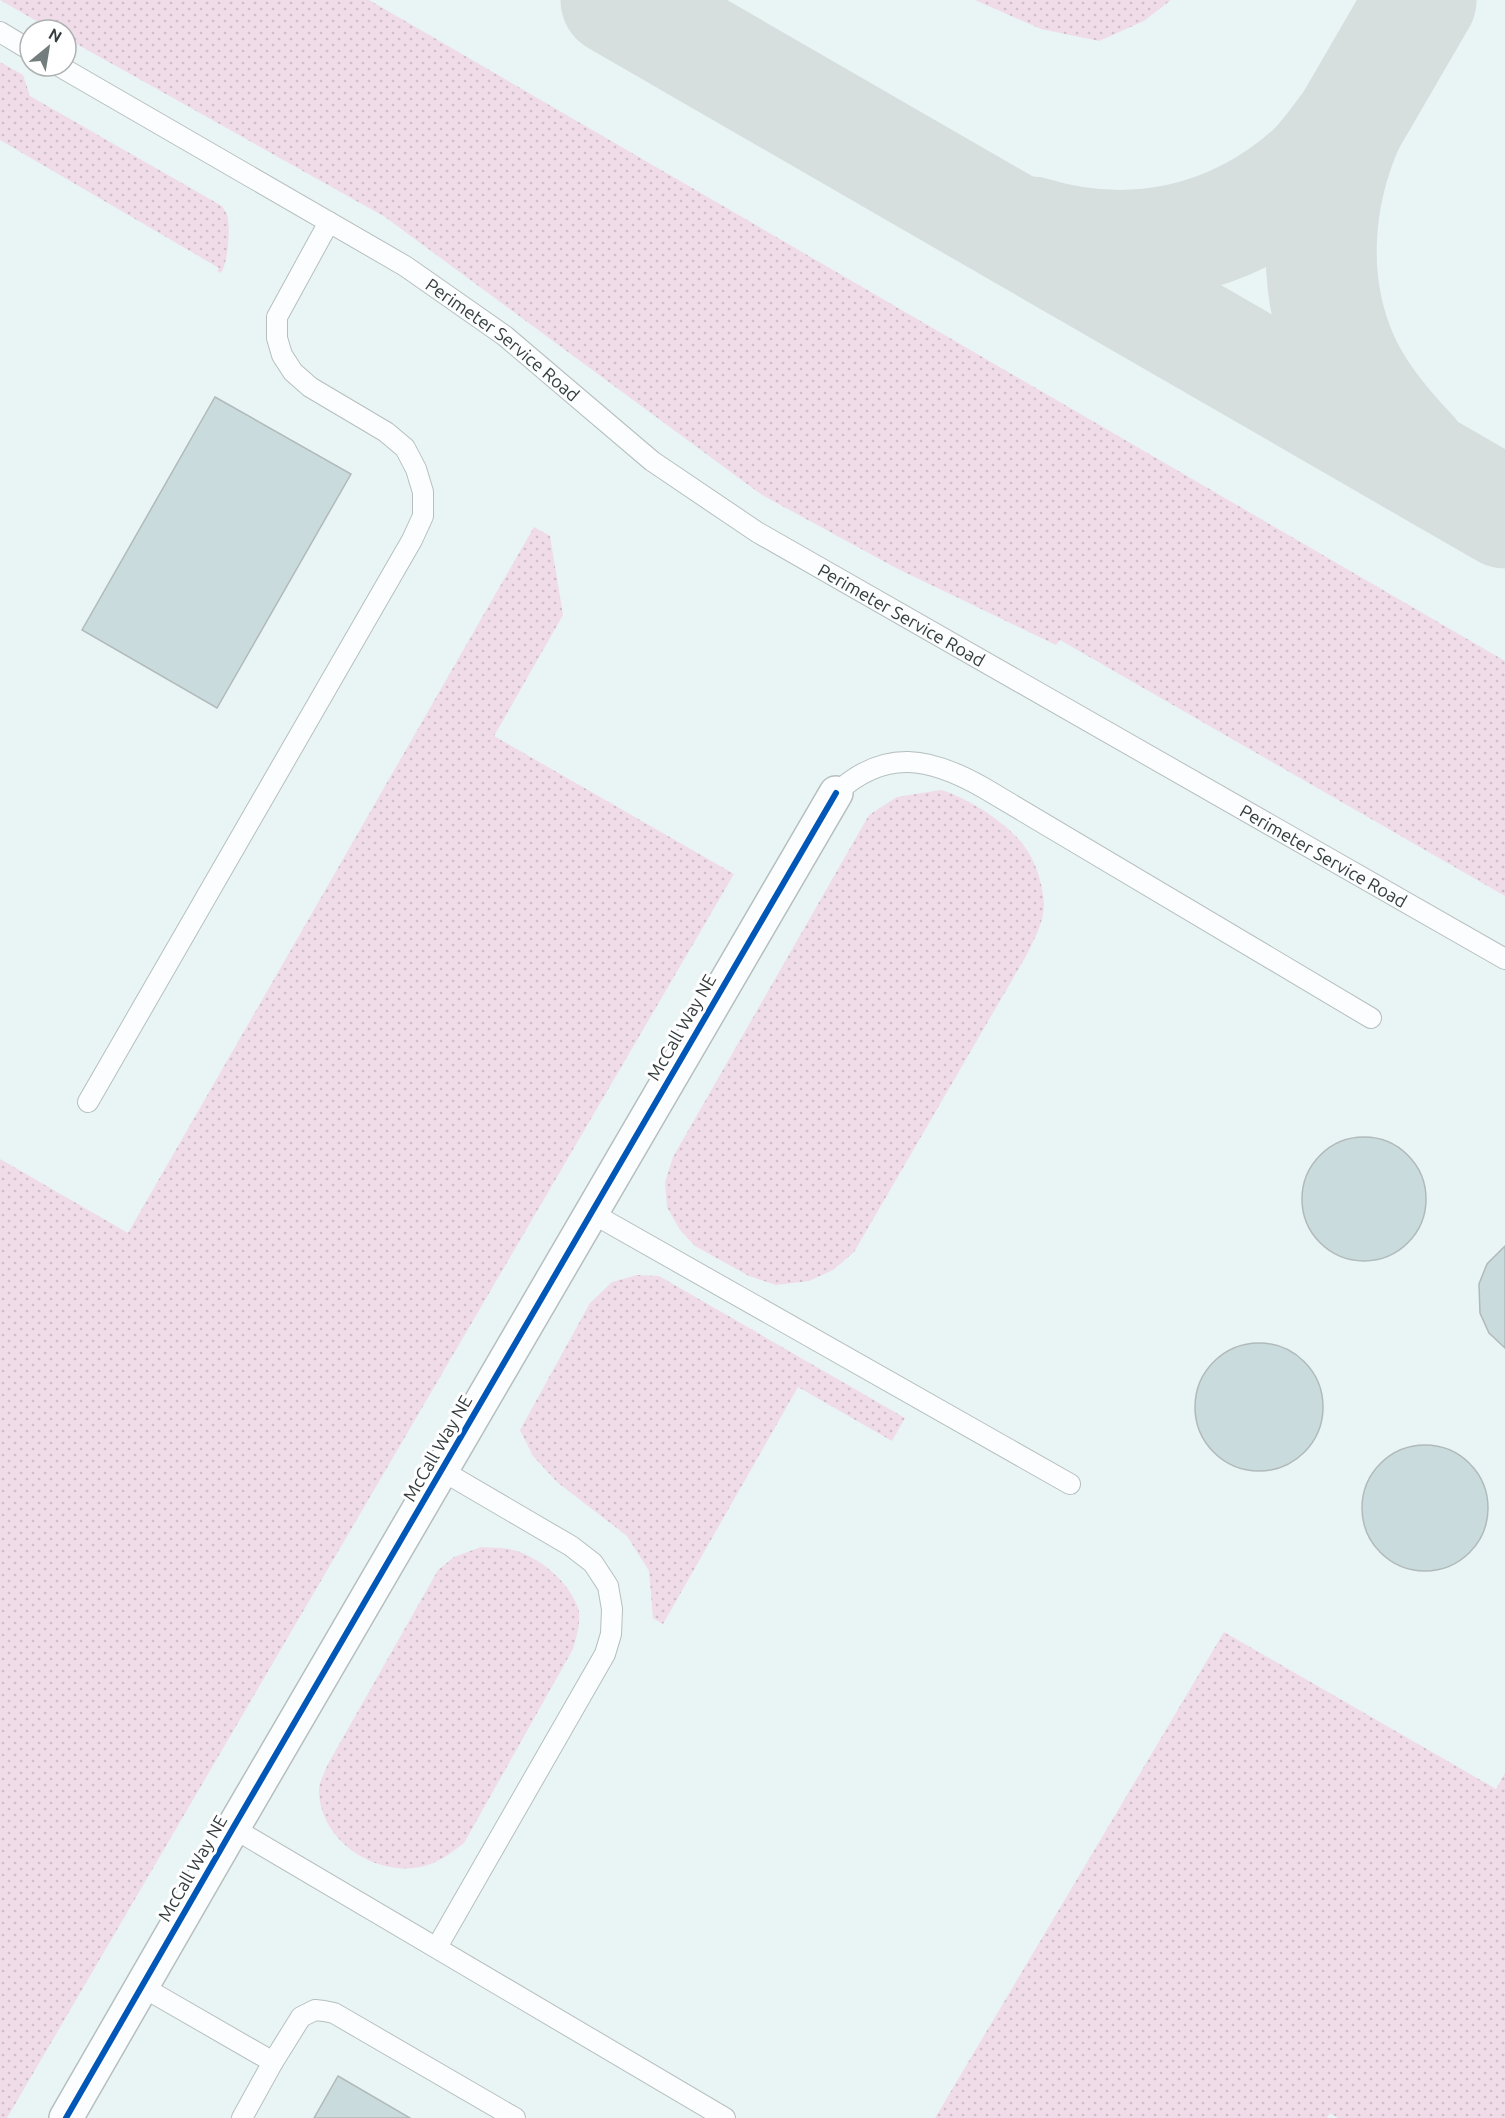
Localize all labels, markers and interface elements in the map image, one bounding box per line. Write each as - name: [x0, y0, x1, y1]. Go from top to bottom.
- north arrow: [18, 18, 78, 78]
- text: N: [46, 24, 65, 46]
- street label: Perimeter Service Road: [422, 274, 584, 405]
- street label: Perimeter Service Road: [815, 559, 989, 670]
- street label: Perimeter Service Road: [1237, 800, 1411, 911]
- street label: McCall Way NE: [643, 970, 719, 1084]
- street label: McCall Way NE: [399, 1391, 475, 1505]
- street label: McCall Way NE: [154, 1811, 230, 1925]

